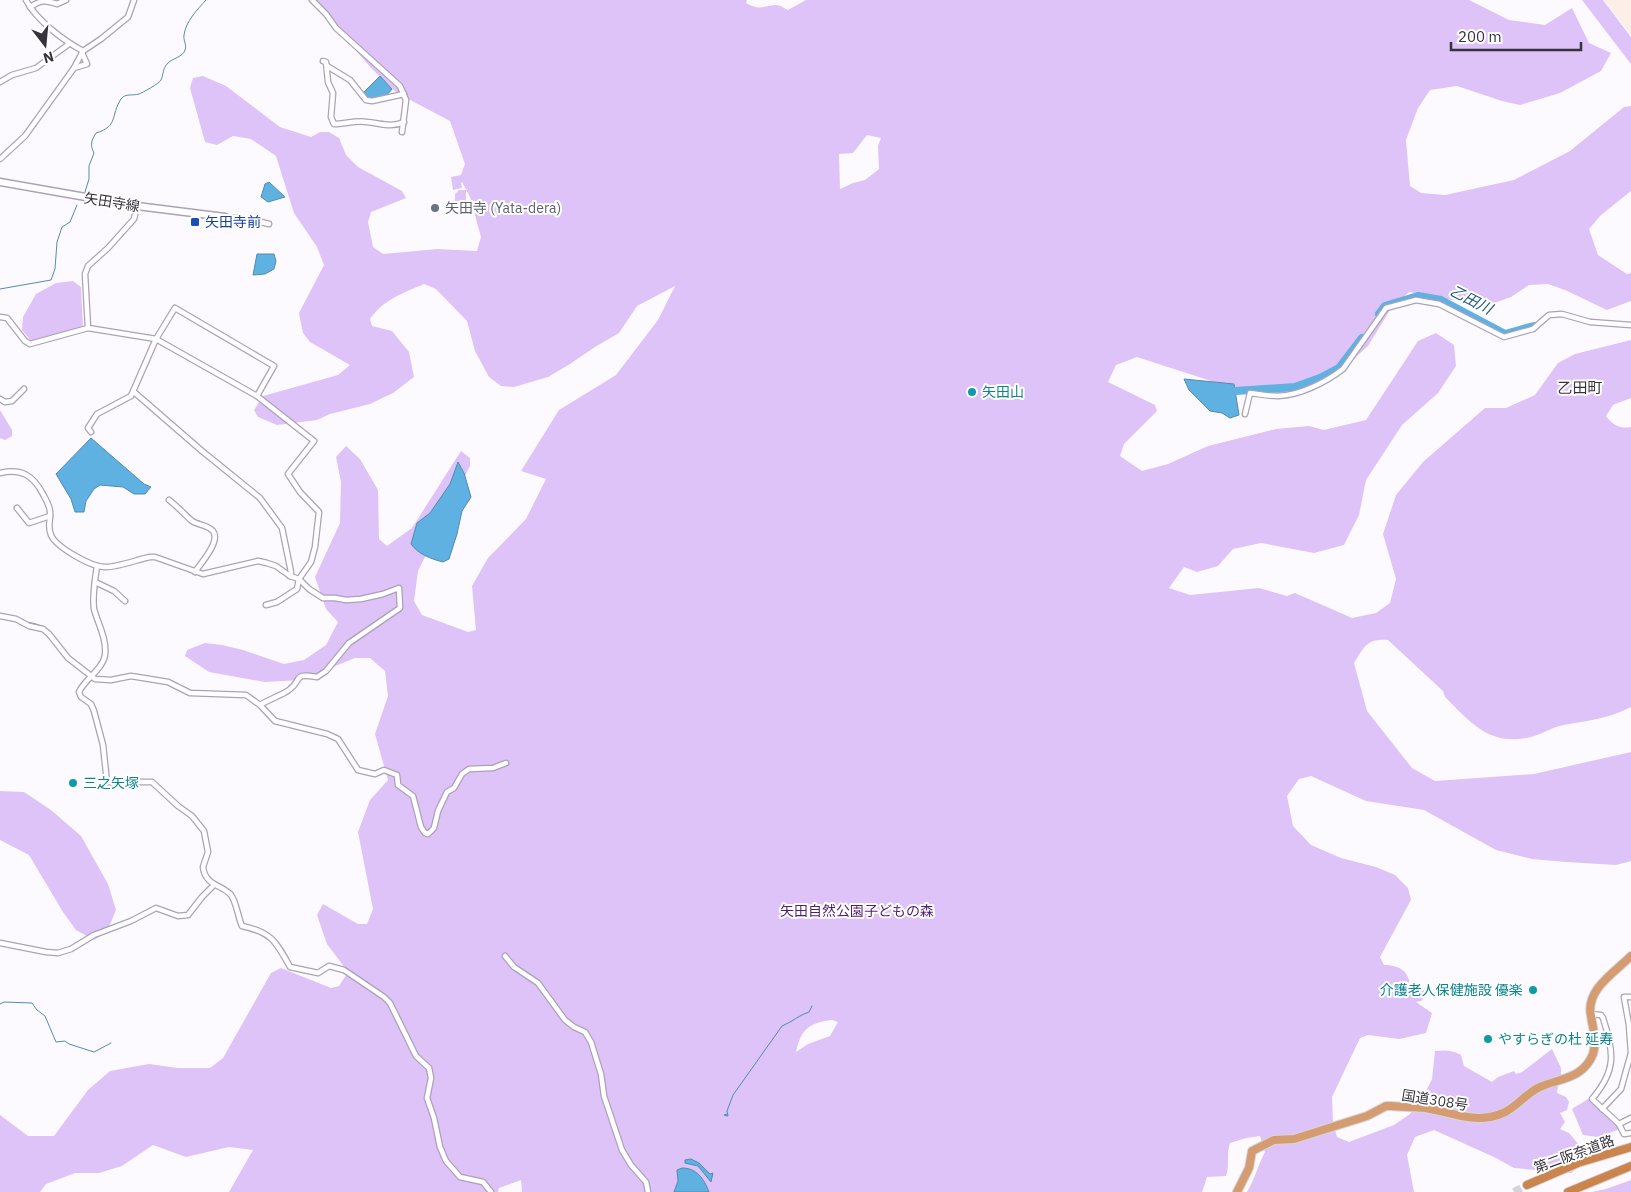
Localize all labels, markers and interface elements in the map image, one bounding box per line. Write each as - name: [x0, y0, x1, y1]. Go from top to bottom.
- north arrow: [20, 20, 70, 70]
- scale bar: [1451, 20, 1581, 52]
- text: 200 m: [1458, 27, 1502, 46]
- text: N: [41, 47, 56, 68]
- street label: 矢田寺線: [83, 189, 141, 215]
- place label: 矢田寺 (Yata-dera): [445, 199, 561, 217]
- marker: 矢田寺 (Yata-dera): [429, 202, 441, 214]
- place label: 矢田寺前: [205, 213, 261, 231]
- marker: 矢田寺前: [189, 216, 201, 228]
- water label: 乙田川: [1447, 281, 1497, 319]
- district label: 乙田町: [1557, 378, 1603, 397]
- place label: 矢田山: [982, 383, 1024, 401]
- marker: 矢田山: [966, 386, 978, 398]
- place label: 三之矢塚: [83, 774, 139, 792]
- marker: 三之矢塚: [67, 777, 79, 789]
- park label: 矢田自然公園子どもの森: [780, 902, 934, 920]
- place label: 介護老人保健施設 優楽: [1380, 981, 1523, 999]
- marker: 介護老人保健施設 優楽: [1527, 984, 1539, 996]
- place label: やすらぎの杜 延寿: [1498, 1030, 1613, 1048]
- marker: やすらぎの杜 延寿: [1482, 1033, 1494, 1045]
- street label: 国道308号: [1400, 1086, 1470, 1114]
- street label: 第二阪奈道路: [1531, 1131, 1617, 1177]

